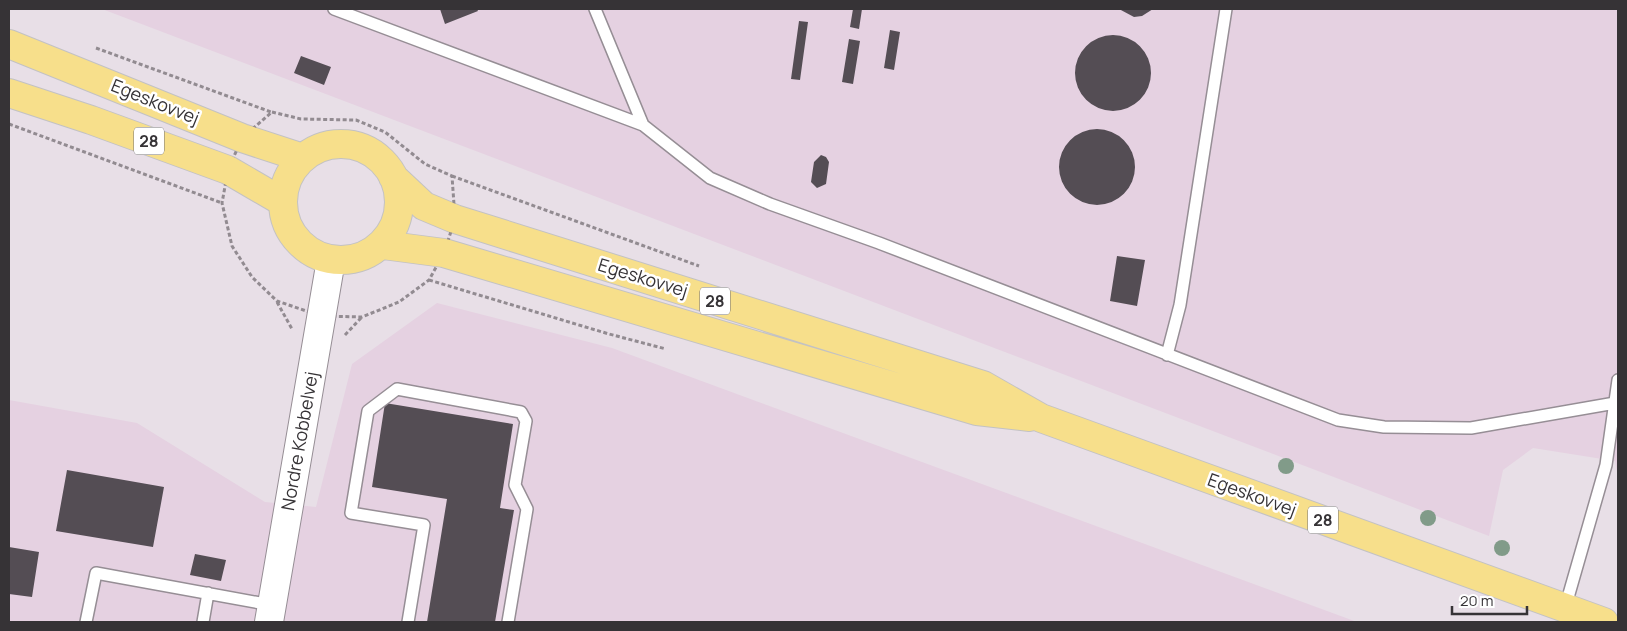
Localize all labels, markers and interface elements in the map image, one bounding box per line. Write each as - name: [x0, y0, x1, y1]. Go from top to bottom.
- street label: Egeskovvej: [108, 73, 203, 130]
- road number: 28: [134, 128, 164, 154]
- street label: Egeskovvej: [595, 252, 691, 302]
- road number: 28: [700, 288, 730, 314]
- street label: Nordre Kobbelvej: [275, 369, 323, 512]
- street label: Egeskovvej: [1205, 467, 1300, 521]
- road number: 28: [1308, 506, 1338, 534]
- scale bar: [1452, 584, 1527, 616]
- text: 20 m: [1460, 590, 1493, 611]

